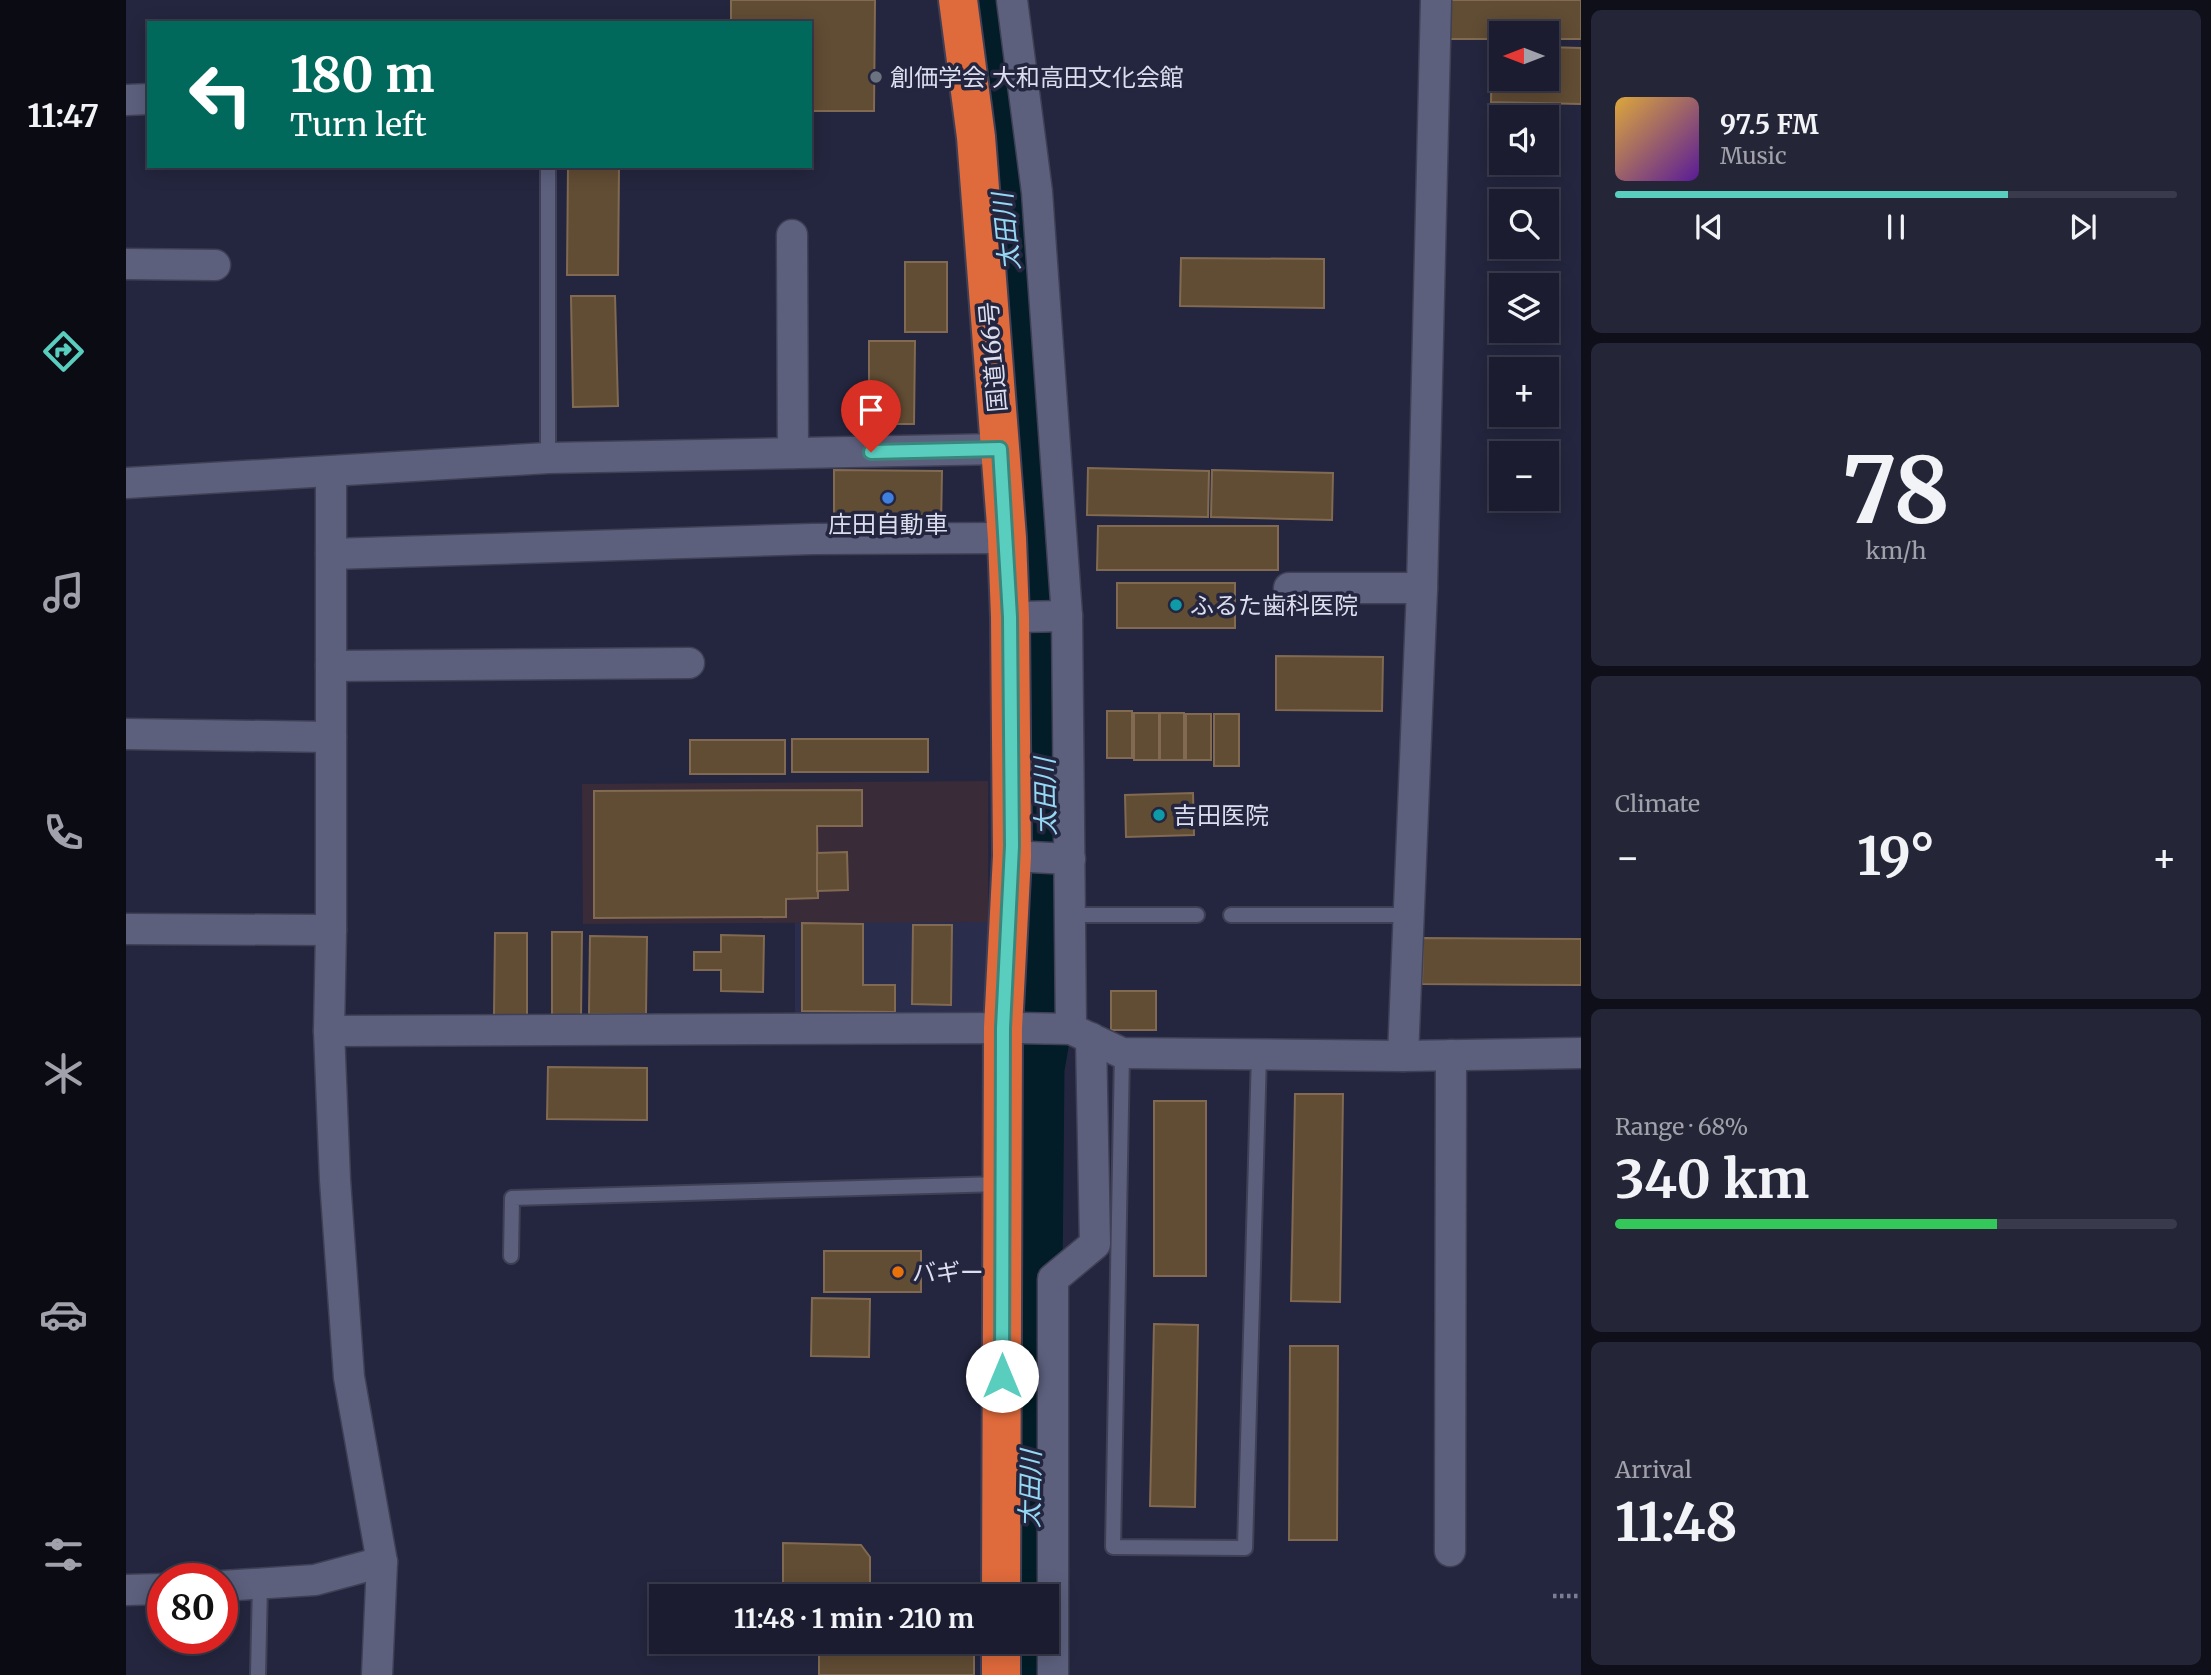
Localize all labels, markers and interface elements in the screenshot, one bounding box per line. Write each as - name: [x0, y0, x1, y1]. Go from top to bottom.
- north arrow: [1489, 21, 1559, 91]
- map controls: [1489, 21, 1559, 511]
- text: 180 m: [290, 44, 435, 105]
- icon: left: [175, 49, 266, 140]
- place label: 創価学会 大和高田文化会館: [890, 62, 1184, 93]
- marker: 創価学会 大和高田文化会館: [868, 69, 884, 85]
- text: 11:47: [27, 96, 99, 136]
- text: Turn left: [290, 105, 427, 145]
- button: sound: [1489, 105, 1559, 175]
- text: 97.5 FM: [1720, 108, 1819, 141]
- text: Music: [1720, 141, 1787, 170]
- water label: 太田川: [985, 189, 1026, 273]
- button: search: [1489, 189, 1559, 259]
- icon: previous: [1690, 208, 1728, 246]
- icon: pause: [1877, 208, 1915, 246]
- icon: next: [2064, 208, 2102, 246]
- button: layers: [1489, 273, 1559, 343]
- street label: 国道166号: [973, 300, 1013, 414]
- icon: directions: [39, 327, 88, 376]
- button: +: [1489, 357, 1559, 427]
- pin: [841, 380, 901, 452]
- icon: arrive: [852, 391, 890, 429]
- text: 78: [1842, 433, 1950, 548]
- button: −: [1489, 441, 1559, 511]
- marker: 庄田自動車: [880, 490, 896, 506]
- place label: 庄田自動車: [828, 509, 948, 540]
- text: km/h: [1866, 536, 1926, 565]
- icon: music: [39, 568, 88, 617]
- place label: ふるた歯科医院: [1190, 590, 1358, 621]
- marker: ふるた歯科医院: [1168, 597, 1184, 613]
- water label: 太田川: [1028, 755, 1062, 836]
- text: Climate: [1615, 789, 1700, 818]
- place label: 吉田医院: [1173, 800, 1269, 831]
- marker: 吉田医院: [1151, 807, 1167, 823]
- icon: phone: [39, 808, 88, 857]
- text: 19°: [1857, 824, 1935, 889]
- text: −: [1615, 834, 1640, 881]
- text: +: [2152, 834, 2177, 881]
- icon: climate: [39, 1049, 88, 1098]
- text: Range · 68%: [1615, 1112, 1748, 1141]
- text: 340 km: [1615, 1147, 1809, 1212]
- place label: バギー: [912, 1257, 984, 1288]
- marker: バギー: [890, 1264, 906, 1280]
- icon: car: [39, 1290, 88, 1339]
- position arrow: [965, 1339, 1039, 1413]
- water label: 太田川: [1013, 1447, 1047, 1528]
- text: Arrival: [1615, 1455, 1692, 1484]
- text: 11:48: [1615, 1490, 1738, 1555]
- icon: filters: [39, 1530, 88, 1579]
- speed limit sign: 80: [147, 1563, 238, 1654]
- text: 11:48 · 1 min · 210 m: [734, 1602, 974, 1635]

